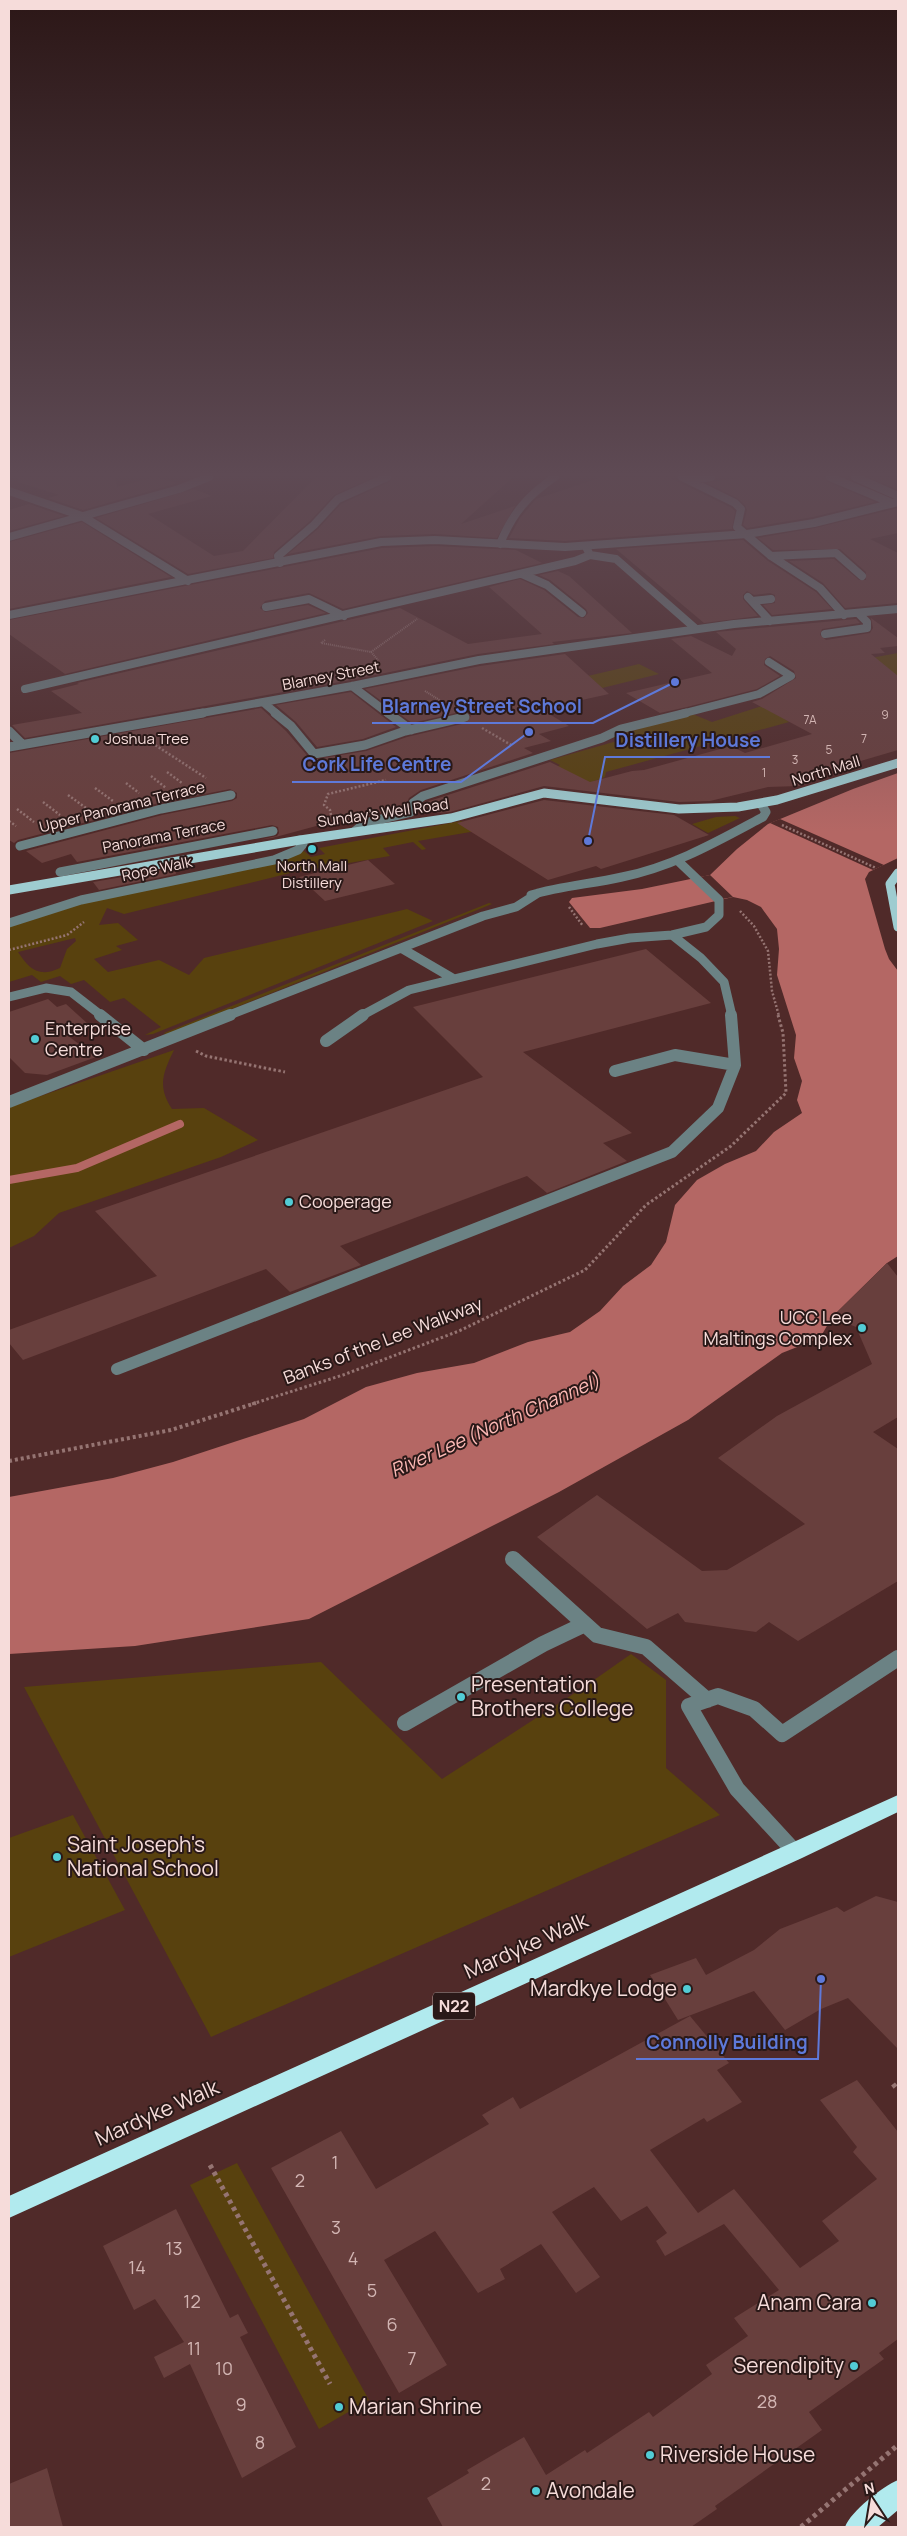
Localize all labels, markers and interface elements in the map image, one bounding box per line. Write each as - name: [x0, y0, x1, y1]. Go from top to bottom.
- street label: Blarney Street: [280, 656, 381, 695]
- callout: Blarney Street School: [372, 689, 593, 723]
- text: Blarney Street School: [382, 693, 582, 719]
- house number: 9: [881, 706, 889, 723]
- house number: 7A: [803, 711, 817, 728]
- callout: Distillery House: [605, 723, 770, 757]
- text: Distillery House: [615, 727, 761, 753]
- place label: Joshua Tree: [105, 728, 189, 749]
- house number: 7: [861, 730, 867, 747]
- marker: Joshua Tree: [89, 733, 101, 745]
- house number: 5: [826, 741, 833, 758]
- callout: Cork Life Centre: [292, 748, 461, 782]
- street label: North Mall: [789, 750, 863, 791]
- text: Cork Life Centre: [302, 751, 452, 777]
- house number: 3: [792, 751, 798, 768]
- house number: 1: [762, 764, 766, 781]
- street label: Upper Panorama Terrace: [37, 778, 207, 836]
- street label: Sunday's Well Road: [316, 793, 450, 832]
- street label: Panorama Terrace: [101, 815, 227, 857]
- marker: North Mall Distillery: [306, 843, 318, 855]
- street label: Rope Walk: [120, 851, 195, 886]
- place label: North Mall Distillery: [277, 855, 347, 893]
- place label: Enterprise Centre: [45, 1016, 131, 1061]
- marker: Enterprise Centre: [29, 1033, 41, 1045]
- place label: Cooperage: [299, 1189, 392, 1213]
- marker: Cooperage: [283, 1196, 295, 1208]
- street label: Banks of the Lee Walkway: [280, 1291, 486, 1389]
- place label: UCC Lee Maltings Complex: [704, 1305, 852, 1350]
- marker: UCC Lee Maltings Complex: [856, 1322, 868, 1334]
- water label: River Lee (North Channel): [386, 1367, 604, 1483]
- place label: Presentation Brothers College: [471, 1670, 633, 1722]
- marker: Presentation Brothers College: [455, 1691, 467, 1703]
- place label: Saint Joseph's National School: [67, 1830, 219, 1882]
- marker: Saint Joseph's National School: [51, 1851, 63, 1863]
- street label: Mardyke Walk: [459, 1905, 592, 1985]
- place label: Mardkye Lodge: [530, 1974, 677, 2002]
- marker: Mardkye Lodge: [681, 1983, 693, 1995]
- road number: N22: [433, 1992, 475, 2020]
- callout: Connolly Building: [636, 2025, 818, 2059]
- text: Connolly Building: [646, 2029, 808, 2055]
- street label: Mardyke Walk: [90, 2072, 223, 2152]
- house number: 1: [331, 2150, 339, 2174]
- house number: 2: [295, 2168, 305, 2192]
- house number: 3: [331, 2215, 341, 2239]
- house number: 13: [166, 2236, 182, 2260]
- house number: 4: [348, 2246, 358, 2270]
- house number: 14: [128, 2255, 146, 2279]
- house number: 5: [367, 2278, 377, 2302]
- place label: Anam Cara: [757, 2288, 862, 2316]
- house number: 12: [183, 2289, 201, 2313]
- marker: Anam Cara: [866, 2297, 878, 2309]
- house number: 6: [386, 2312, 398, 2336]
- house number: 11: [187, 2336, 201, 2360]
- house number: 7: [407, 2346, 417, 2370]
- place label: Serendipity: [733, 2351, 844, 2379]
- house number: 10: [215, 2356, 233, 2380]
- marker: Serendipity: [848, 2360, 860, 2372]
- house number: 28: [757, 2389, 777, 2413]
- house number: 9: [235, 2392, 247, 2416]
- place label: Marian Shrine: [349, 2392, 482, 2420]
- marker: Marian Shrine: [333, 2401, 345, 2413]
- house number: 8: [255, 2430, 265, 2454]
- place label: Riverside House: [660, 2440, 815, 2468]
- marker: Riverside House: [644, 2449, 656, 2461]
- house number: 2: [481, 2471, 491, 2495]
- place label: Avondale: [546, 2476, 635, 2504]
- north arrow: [847, 2476, 897, 2526]
- text: N: [862, 2477, 876, 2498]
- marker: Avondale: [530, 2485, 542, 2497]

